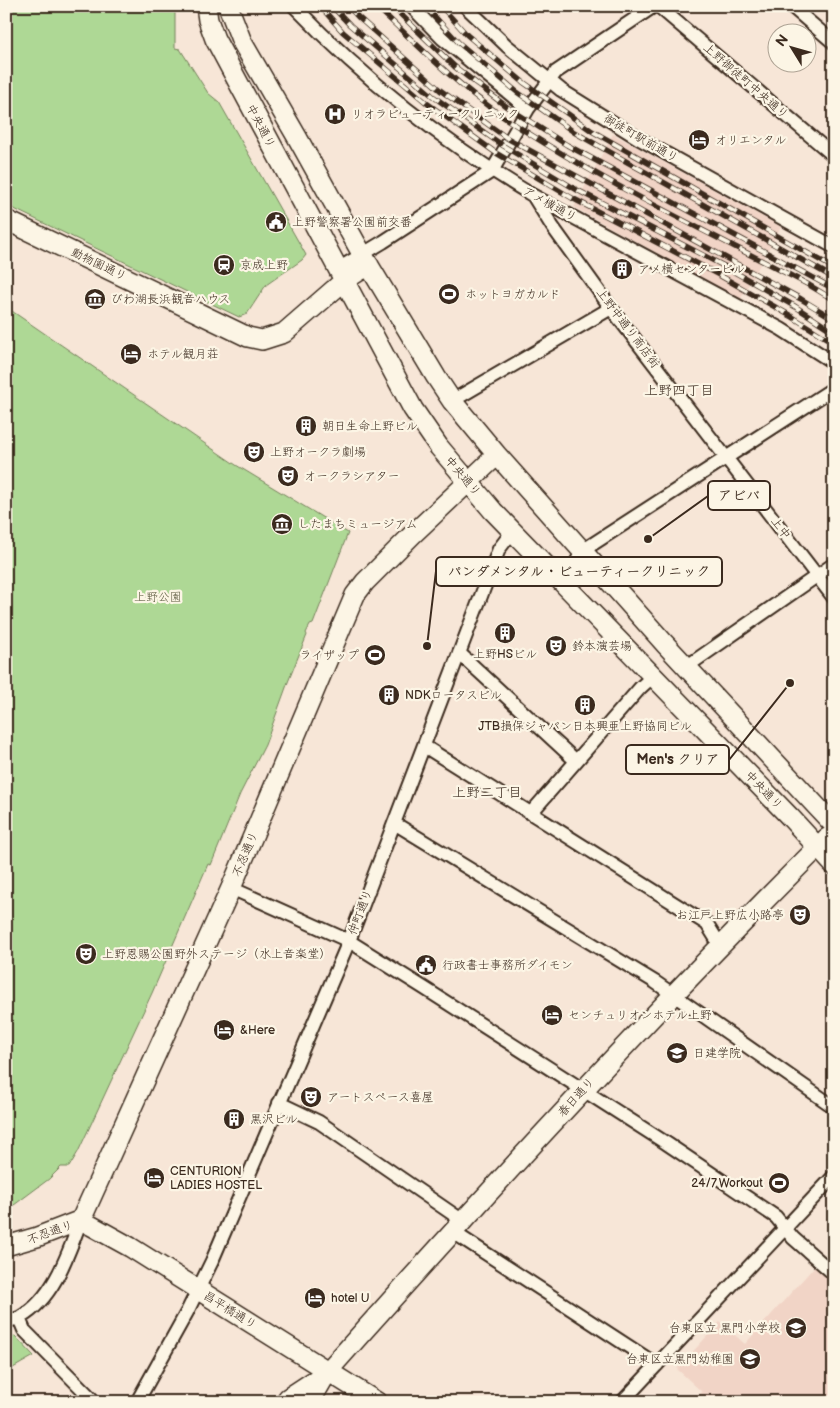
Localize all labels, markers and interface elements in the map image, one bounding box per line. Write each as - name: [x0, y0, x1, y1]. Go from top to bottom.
- north arrow: [768, 22, 818, 72]
- text: N: [772, 31, 792, 50]
- street label: 上野御徒町中央通り: [700, 40, 791, 122]
- street label: 中央通り: [243, 102, 278, 151]
- hospital icon: リオラビューティークリニック: [323, 102, 347, 126]
- place label: リオラビューティークリニック: [351, 107, 519, 122]
- street label: 御徒町駅前通り: [601, 111, 681, 166]
- hotel icon: オリエンタル: [687, 128, 711, 152]
- place label: オリエンタル: [715, 133, 786, 148]
- street label: アメ横通り: [520, 183, 579, 225]
- public building icon: 上野警察署公園前交番: [264, 210, 288, 234]
- place label: 上野警察署公園前交番: [292, 215, 412, 230]
- street label: 動物園通り: [69, 245, 129, 284]
- station icon: 京成上野: [212, 253, 236, 277]
- building icon: アメ横センタービル: [610, 257, 634, 281]
- place label: 京成上野: [240, 258, 288, 273]
- place label: アメ横センタービル: [638, 262, 745, 277]
- sports icon: ホットヨガカルド: [437, 282, 461, 306]
- street label: 上野中通り商店街: [593, 285, 662, 371]
- museum icon: びわ湖長浜観音ハウス: [83, 287, 107, 311]
- place label: ホットヨガカルド: [465, 287, 561, 302]
- place label: びわ湖長浜観音ハウス: [111, 292, 230, 307]
- hotel icon: ホテル観月荘: [119, 342, 143, 366]
- place label: ホテル観月荘: [147, 347, 219, 362]
- district label: 上野四丁目: [644, 382, 714, 399]
- building icon: 朝日生命上野ビル: [294, 414, 318, 438]
- place label: 朝日生命上野ビル: [322, 419, 418, 434]
- theatre icon: 上野オークラ劇場: [242, 440, 266, 464]
- place label: 上野オークラ劇場: [270, 445, 366, 460]
- street label: 中央通り: [441, 453, 484, 500]
- theatre icon: オークラシアター: [276, 464, 300, 488]
- place label: オークラシアター: [304, 469, 400, 484]
- callout: アビバ: [708, 481, 770, 510]
- text: アビバ: [718, 487, 760, 504]
- museum icon: したまちミュージアム: [270, 512, 294, 536]
- street label: 上中: [767, 514, 794, 542]
- place label: したまちミュージアム: [298, 517, 418, 532]
- callout: パンダメンタル・ビューティークリニック: [436, 557, 722, 586]
- text: パンダメンタル・ビューティークリニック: [448, 563, 710, 580]
- park label: 上野公園: [134, 590, 182, 605]
- building icon: 上野HSビル: [493, 621, 517, 645]
- theatre icon: 鈴本演芸場: [544, 634, 568, 658]
- place label: 鈴本演芸場: [572, 639, 632, 654]
- sports icon: ライザップ: [363, 643, 387, 667]
- place label: 上野HSビル: [473, 647, 537, 662]
- place label: ライザップ: [299, 648, 359, 663]
- building icon: NDKロータスビル: [377, 683, 401, 707]
- place label: NDKロータスビル: [405, 688, 502, 703]
- building icon: JTB損保ジャパン日本興亜上野協同ビル: [573, 693, 597, 717]
- place label: JTB損保ジャパン日本興亜上野協同ビル: [478, 719, 692, 734]
- callout: Men's クリア: [626, 745, 729, 774]
- text: Men's クリア: [636, 751, 720, 768]
- street label: 中央通り: [742, 768, 786, 813]
- district label: 上野二丁目: [452, 784, 522, 801]
- street label: 不忍通り: [229, 829, 262, 879]
- street label: 仲町通り: [345, 887, 376, 937]
- theatre icon: お江戸上野広小路亭: [788, 903, 812, 927]
- place label: お江戸上野広小路亭: [676, 908, 784, 923]
- theatre icon: 上野恩賜公園野外ステージ（水上音楽堂）: [74, 942, 98, 966]
- place label: 上野恩賜公園野外ステージ（水上音楽堂）: [102, 947, 331, 962]
- public building icon: 行政書士事務所ダイモン: [414, 953, 438, 977]
- place label: 行政書士事務所ダイモン: [442, 958, 573, 973]
- hotel icon: センチュリオンホテル上野: [540, 1003, 564, 1027]
- place label: センチュリオンホテル上野: [568, 1008, 712, 1023]
- hotel icon: &Here: [212, 1018, 236, 1042]
- place label: &Here: [240, 1023, 275, 1038]
- school or university icon: 日建学院: [665, 1041, 689, 1065]
- place label: 日建学院: [693, 1046, 741, 1061]
- street label: 春日通り: [555, 1074, 598, 1120]
- theatre icon: アートスペース喜屋: [299, 1085, 323, 1109]
- place label: アートスペース喜屋: [327, 1090, 434, 1105]
- building icon: 黒沢ビル: [222, 1107, 246, 1131]
- place label: 黒沢ビル: [250, 1112, 298, 1127]
- place label: CENTURION LADIES HOSTEL: [170, 1164, 262, 1193]
- hotel icon: CENTURION LADIES HOSTEL: [142, 1166, 166, 1190]
- sports icon: 24/7 Workout: [767, 1171, 791, 1195]
- place label: 24/7 Workout: [691, 1176, 763, 1191]
- street label: 不忍通り: [25, 1217, 75, 1248]
- hotel icon: hotel U: [303, 1286, 327, 1310]
- street label: 昌平橋通り: [200, 1288, 259, 1333]
- place label: hotel U: [331, 1291, 369, 1306]
- school or university icon: 台東区立 黒門小学校: [784, 1316, 808, 1340]
- place label: 台東区立 黒門小学校: [669, 1321, 780, 1336]
- school or university icon: 台東区立黒門幼稚園: [738, 1347, 762, 1371]
- place label: 台東区立黒門幼稚園: [626, 1352, 734, 1367]

